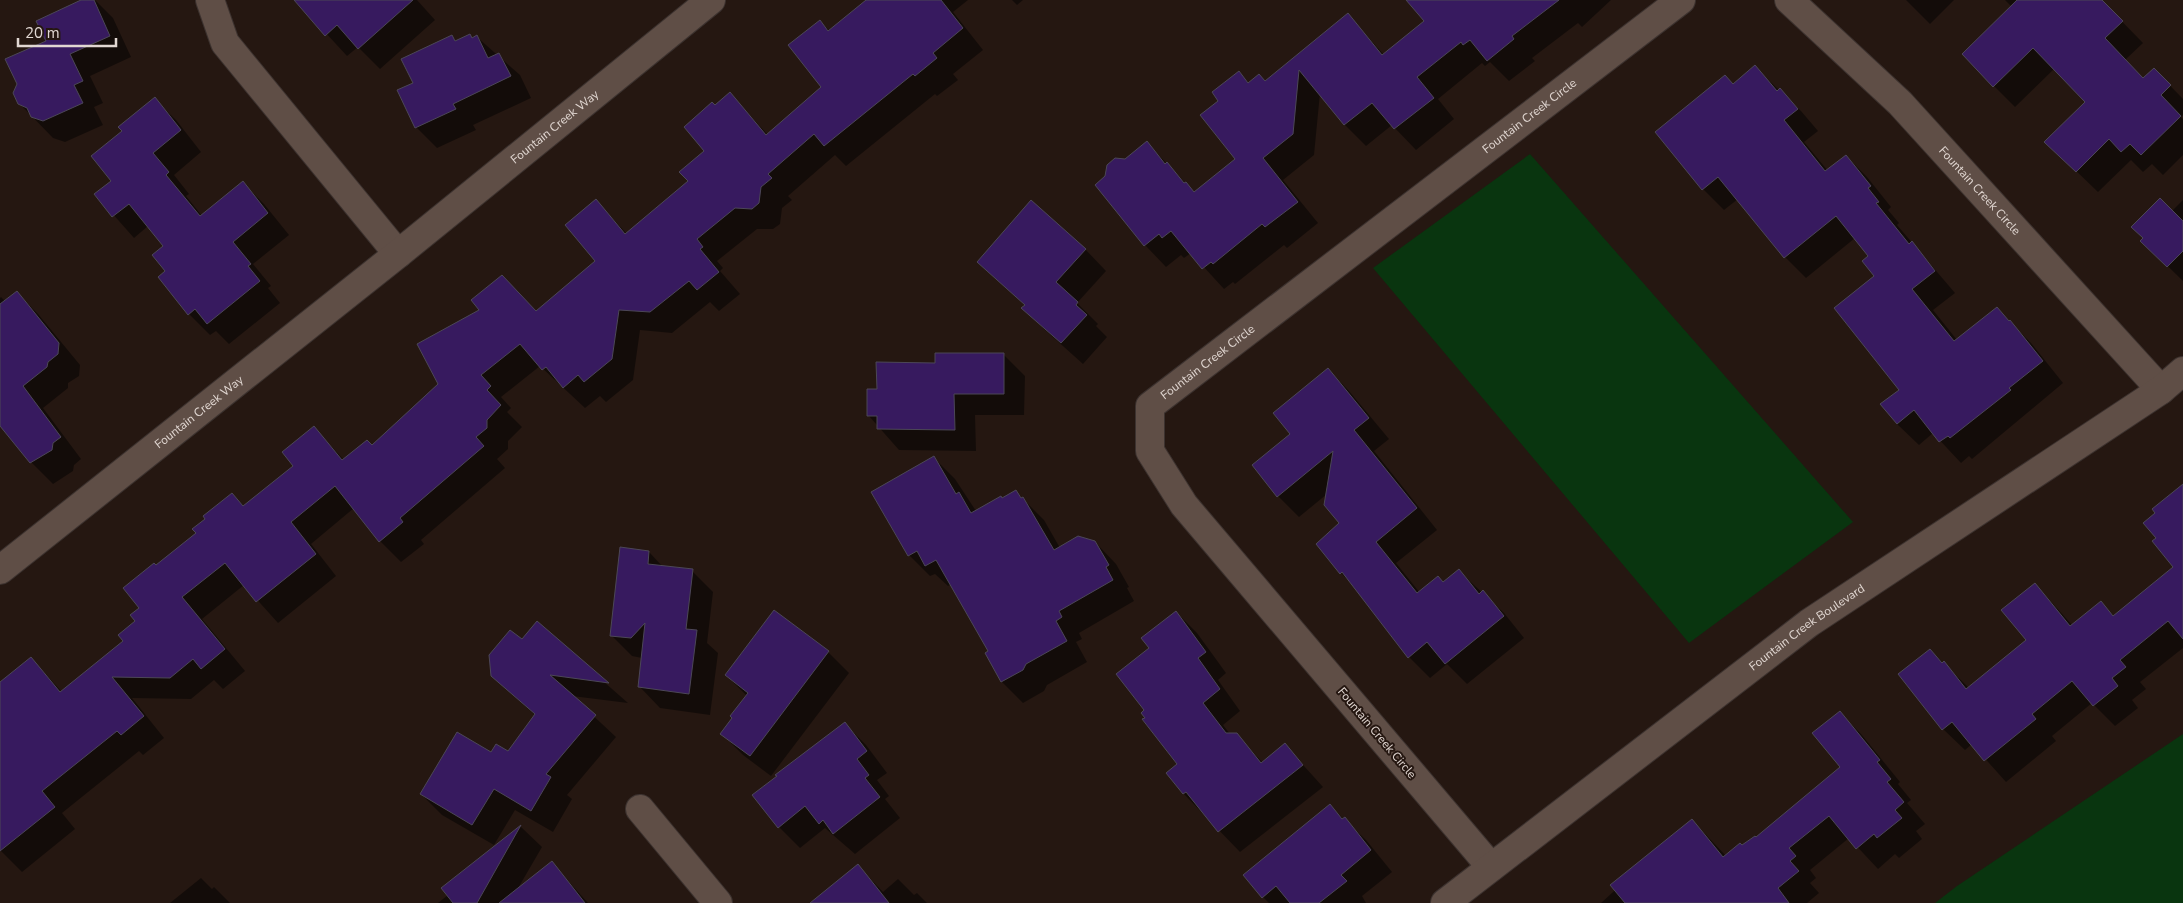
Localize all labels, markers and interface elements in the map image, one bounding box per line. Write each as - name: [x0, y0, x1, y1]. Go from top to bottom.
- scale bar: [18, 15, 115, 47]
- text: 20 m: [25, 23, 60, 43]
- street label: Fountain Creek Circle: [1479, 75, 1580, 157]
- street label: Fountain Creek Way: [507, 86, 603, 167]
- street label: Fountain Creek Circle: [1935, 143, 2024, 239]
- street label: Fountain Creek Circle: [1157, 321, 1258, 403]
- street label: Fountain Creek Way: [151, 371, 247, 452]
- street label: Fountain Creek Boulevard: [1746, 580, 1868, 674]
- street label: Fountain Creek Circle: [1334, 684, 1420, 782]

